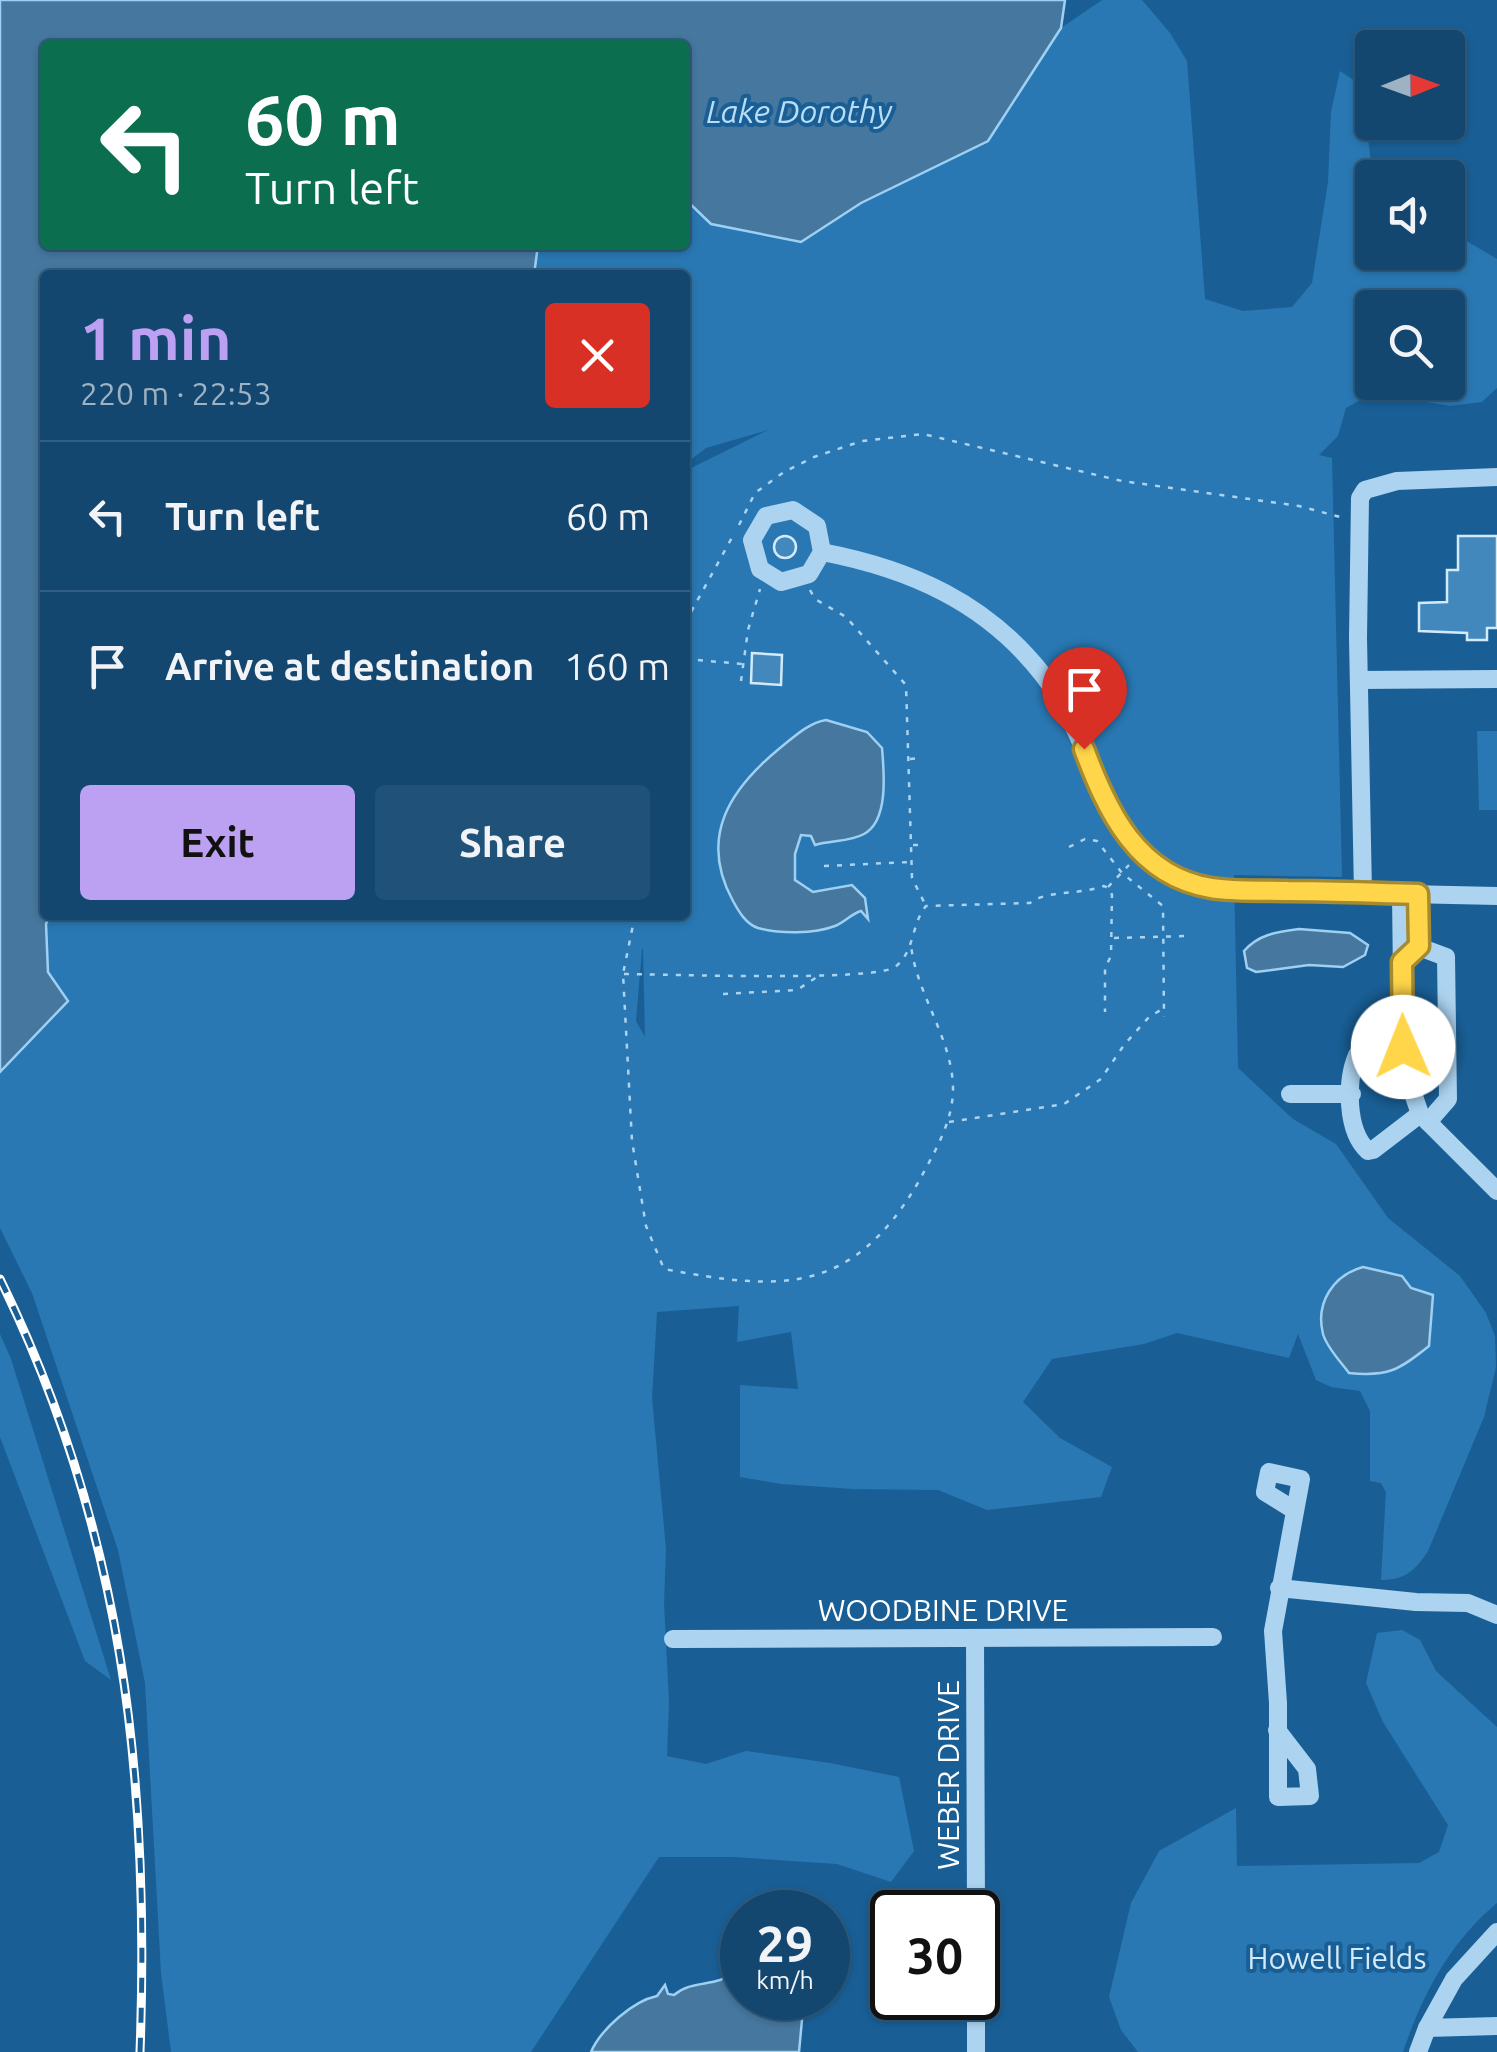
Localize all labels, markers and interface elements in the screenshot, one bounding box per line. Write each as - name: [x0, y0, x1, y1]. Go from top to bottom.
- north arrow: [1355, 30, 1465, 140]
- map controls: [1355, 30, 1465, 400]
- icon: left: [80, 80, 210, 210]
- text: 60 m: [245, 80, 401, 158]
- water label: Lake Dorothy: [706, 93, 893, 129]
- button: sound: [1355, 160, 1465, 270]
- text: Turn left: [245, 162, 419, 213]
- button: search: [1355, 290, 1465, 400]
- button: close: [545, 303, 650, 408]
- text: 1 min: [80, 304, 232, 371]
- text: 220 m · 22:53: [80, 375, 272, 411]
- icon: left: [80, 489, 135, 544]
- text: Turn left: [165, 495, 320, 537]
- text: 60 m: [566, 495, 650, 537]
- icon: arrive: [80, 639, 135, 694]
- text: Arrive at destination: [165, 645, 534, 687]
- text: 160 m: [564, 645, 670, 687]
- pin: [1042, 647, 1127, 750]
- icon: arrive: [1057, 662, 1112, 717]
- button: Exit: [80, 785, 355, 900]
- button: Share: [375, 785, 650, 900]
- position arrow: [1351, 995, 1455, 1099]
- street label: WOODBINE DRIVE: [818, 1593, 1068, 1627]
- street label: WEBER DRIVE: [931, 1680, 965, 1870]
- speed limit sign: 30: [870, 1890, 1000, 2020]
- text: 29: [757, 1915, 813, 1971]
- park label: Howell Fields: [1248, 1941, 1426, 1975]
- text: km/h: [756, 1966, 814, 1994]

